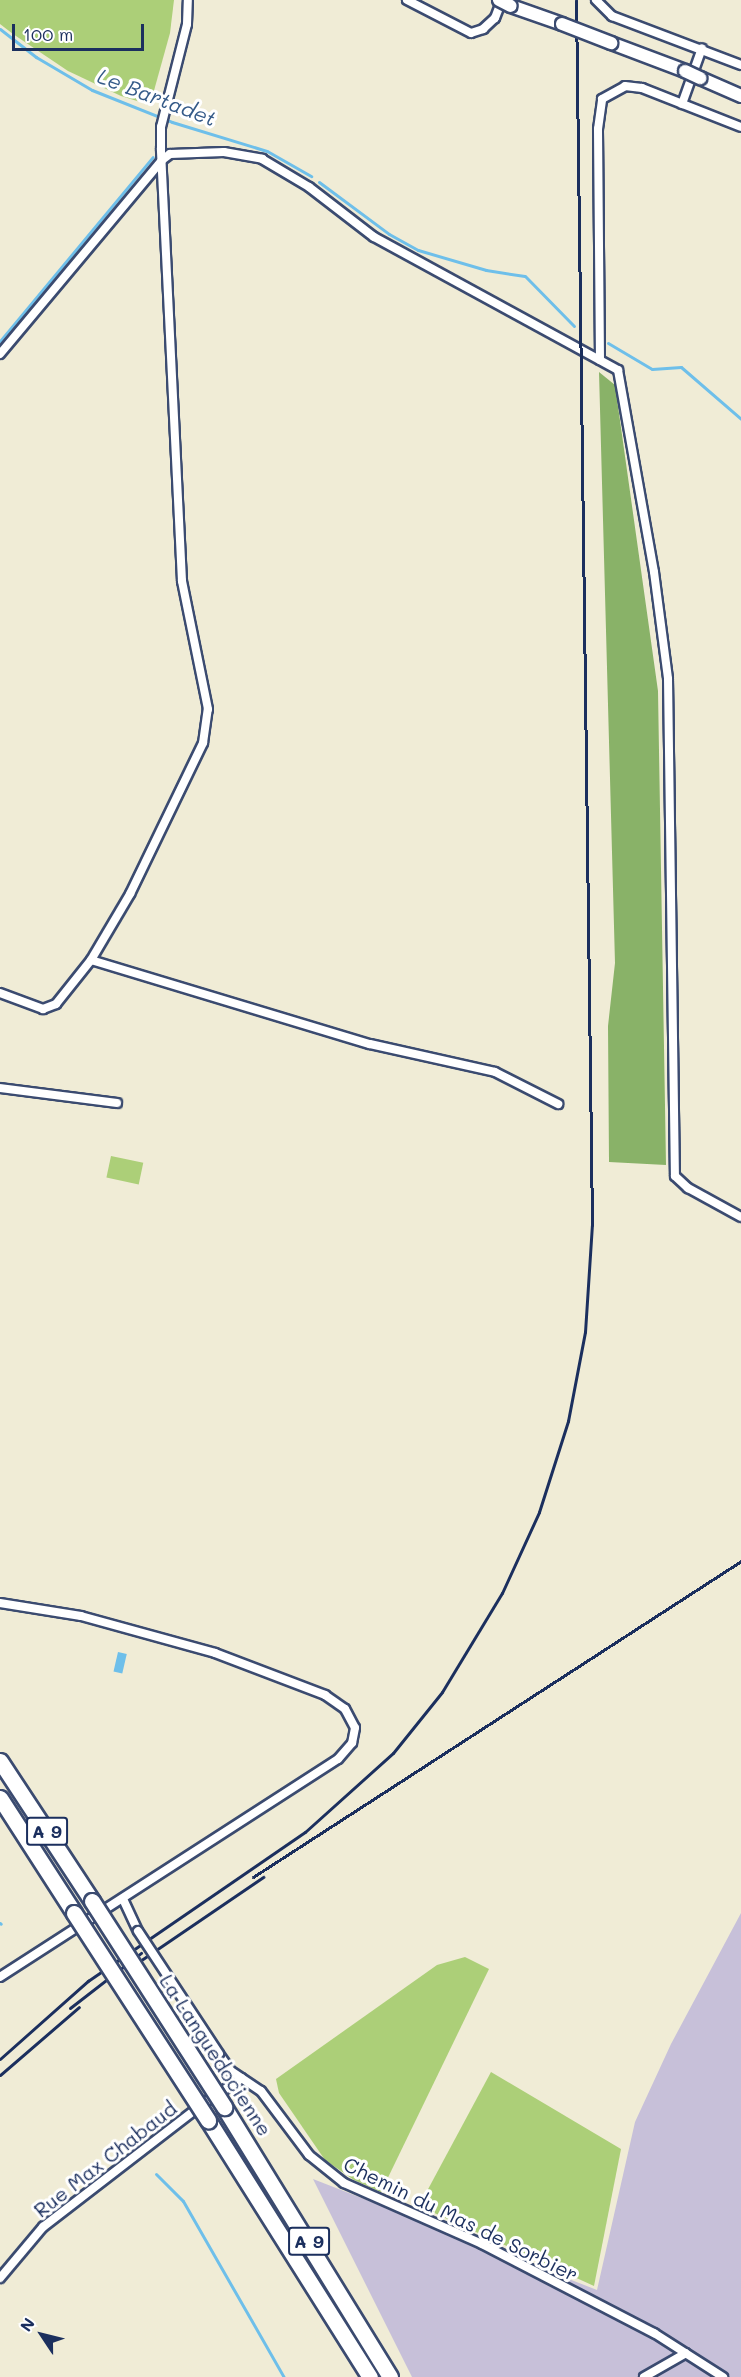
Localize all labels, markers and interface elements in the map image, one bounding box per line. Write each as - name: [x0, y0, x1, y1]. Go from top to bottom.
- scale bar: [15, 12, 147, 50]
- text: 100 m: [23, 22, 73, 46]
- water label: Le Bartadet: [94, 63, 220, 131]
- road number: A 9: [26, 1816, 68, 1846]
- street label: La Languedocienne: [155, 1970, 277, 2140]
- street label: Rue Max Chabaud: [29, 2096, 181, 2222]
- street label: Chemin du Mas de Sorbier: [340, 2152, 582, 2286]
- road number: A 9: [288, 2226, 330, 2256]
- north arrow: [12, 2305, 72, 2365]
- text: N: [15, 2313, 39, 2335]

